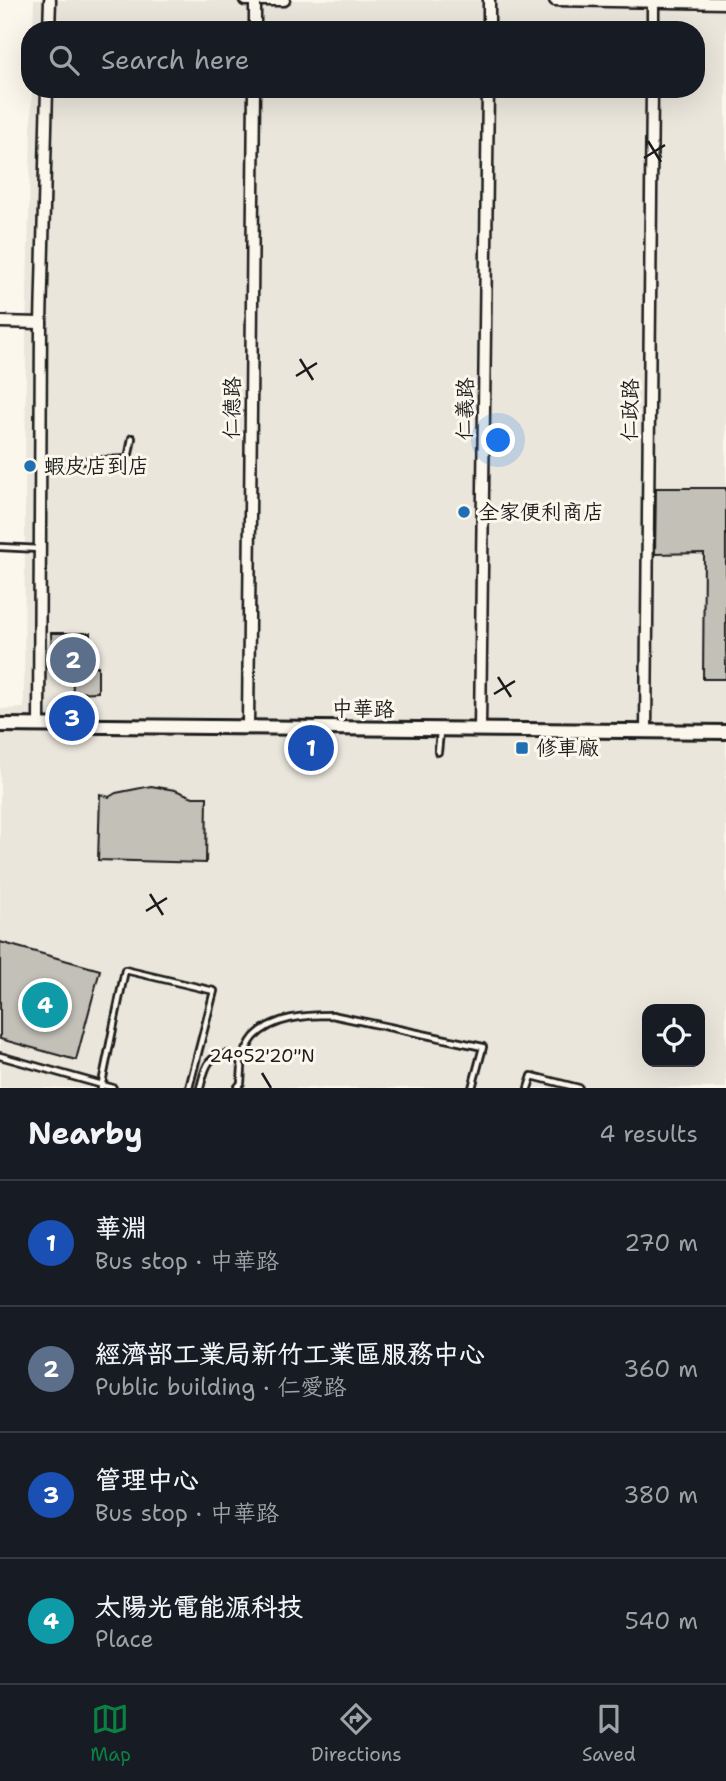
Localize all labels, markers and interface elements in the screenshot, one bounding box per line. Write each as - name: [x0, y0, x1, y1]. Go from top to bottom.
- search box: [21, 21, 705, 98]
- icon: search: [45, 41, 83, 79]
- text: Search here: [101, 42, 250, 77]
- street label: 仁德路: [217, 376, 247, 440]
- street label: 仁義路: [450, 377, 480, 441]
- street label: 仁政路: [615, 378, 645, 442]
- your location: [481, 423, 515, 457]
- place label: 蝦皮店到店: [44, 452, 149, 480]
- marker: 蝦皮店到店: [22, 458, 38, 474]
- place label: 全家便利商店: [478, 498, 604, 526]
- marker: 全家便利商店: [456, 504, 472, 520]
- pin: 2: [50, 634, 96, 686]
- pin: 3: [49, 692, 95, 744]
- street label: 中華路: [331, 694, 395, 724]
- pin: 1: [288, 722, 334, 774]
- place label: 修車廠: [536, 734, 599, 762]
- marker: 修車廠: [514, 740, 530, 756]
- pin: 4: [22, 979, 68, 1031]
- map controls: [642, 1004, 705, 1067]
- button: locate: [642, 1004, 705, 1067]
- text: 24°52'20"N: [209, 1044, 315, 1068]
- text: Nearby: [28, 1113, 143, 1154]
- text: 4 results: [599, 1119, 698, 1149]
- text: 華淵: [95, 1210, 147, 1245]
- text: 1: [46, 1228, 56, 1258]
- text: 270 m: [624, 1228, 698, 1258]
- text: Bus stop · 中華路: [95, 1246, 279, 1276]
- text: 經濟部工業局新竹工業區服務中心: [95, 1336, 485, 1371]
- text: 2: [43, 1354, 59, 1384]
- text: 360 m: [623, 1354, 698, 1384]
- text: Public building · 仁愛路: [95, 1372, 346, 1402]
- text: 管理中心: [95, 1462, 199, 1497]
- text: 3: [43, 1480, 59, 1510]
- text: 380 m: [623, 1480, 698, 1510]
- text: Bus stop · 中華路: [95, 1498, 279, 1528]
- text: 太陽光電能源科技: [95, 1589, 303, 1624]
- text: 4: [43, 1606, 59, 1636]
- text: 540 m: [625, 1606, 698, 1636]
- text: Place: [95, 1624, 154, 1654]
- tab: Map: [90, 1700, 131, 1767]
- tab: Directions: [311, 1700, 402, 1767]
- tab: Saved: [582, 1700, 636, 1767]

